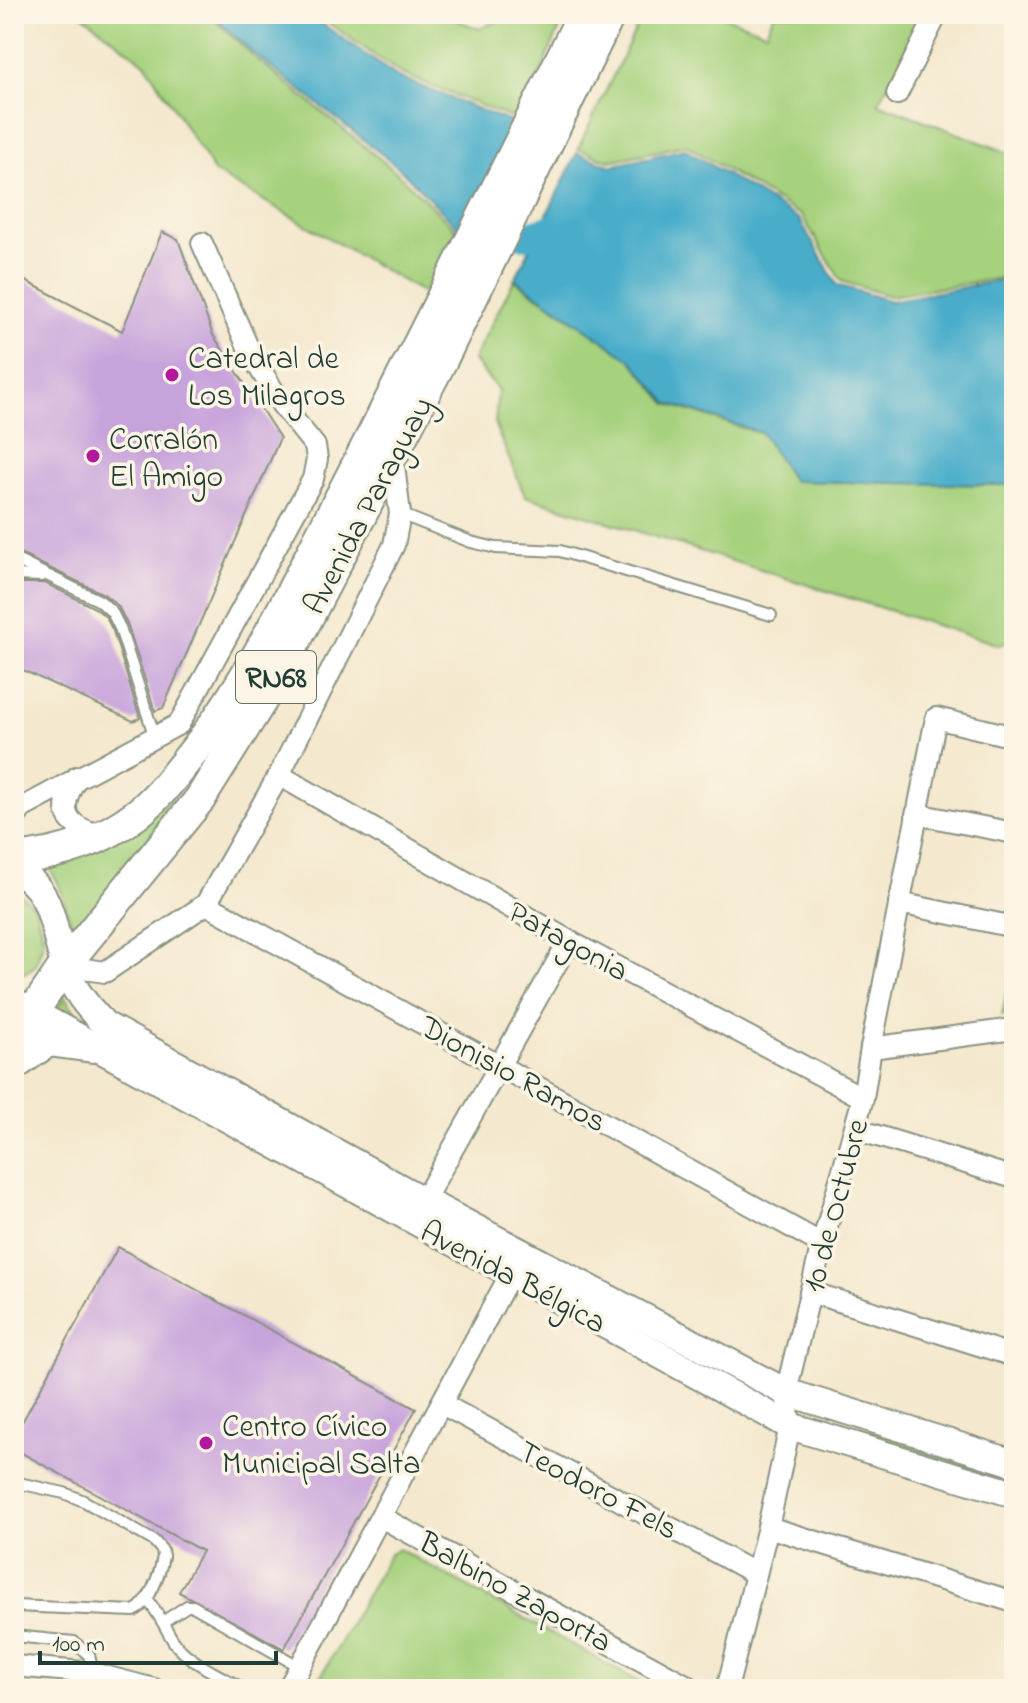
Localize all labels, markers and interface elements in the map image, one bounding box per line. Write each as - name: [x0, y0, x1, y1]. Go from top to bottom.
- place label: Catedral de Los Milagros: [188, 337, 346, 421]
- marker: Catedral de Los Milagros: [163, 366, 181, 384]
- street label: Avenida Paraguay: [293, 389, 447, 624]
- place label: Corralón El Amigo: [109, 418, 223, 502]
- marker: Corralón El Amigo: [84, 447, 102, 465]
- road number: RN68: [236, 651, 316, 703]
- street label: Patagonia: [498, 891, 636, 996]
- street label: Dionisio Ramos: [410, 1005, 614, 1147]
- street label: 10 de Octubre: [792, 1113, 883, 1298]
- street label: Avenida Bélgica: [411, 1210, 614, 1348]
- place label: Centro Cívico Municipal Salta: [222, 1405, 420, 1489]
- street label: Teodoro Fels: [509, 1430, 686, 1554]
- marker: Centro Cívico Municipal Salta: [197, 1434, 215, 1452]
- street label: Balbino Zaporta: [408, 1521, 620, 1667]
- scale bar: [40, 1615, 276, 1665]
- text: 100 m: [52, 1628, 105, 1663]

